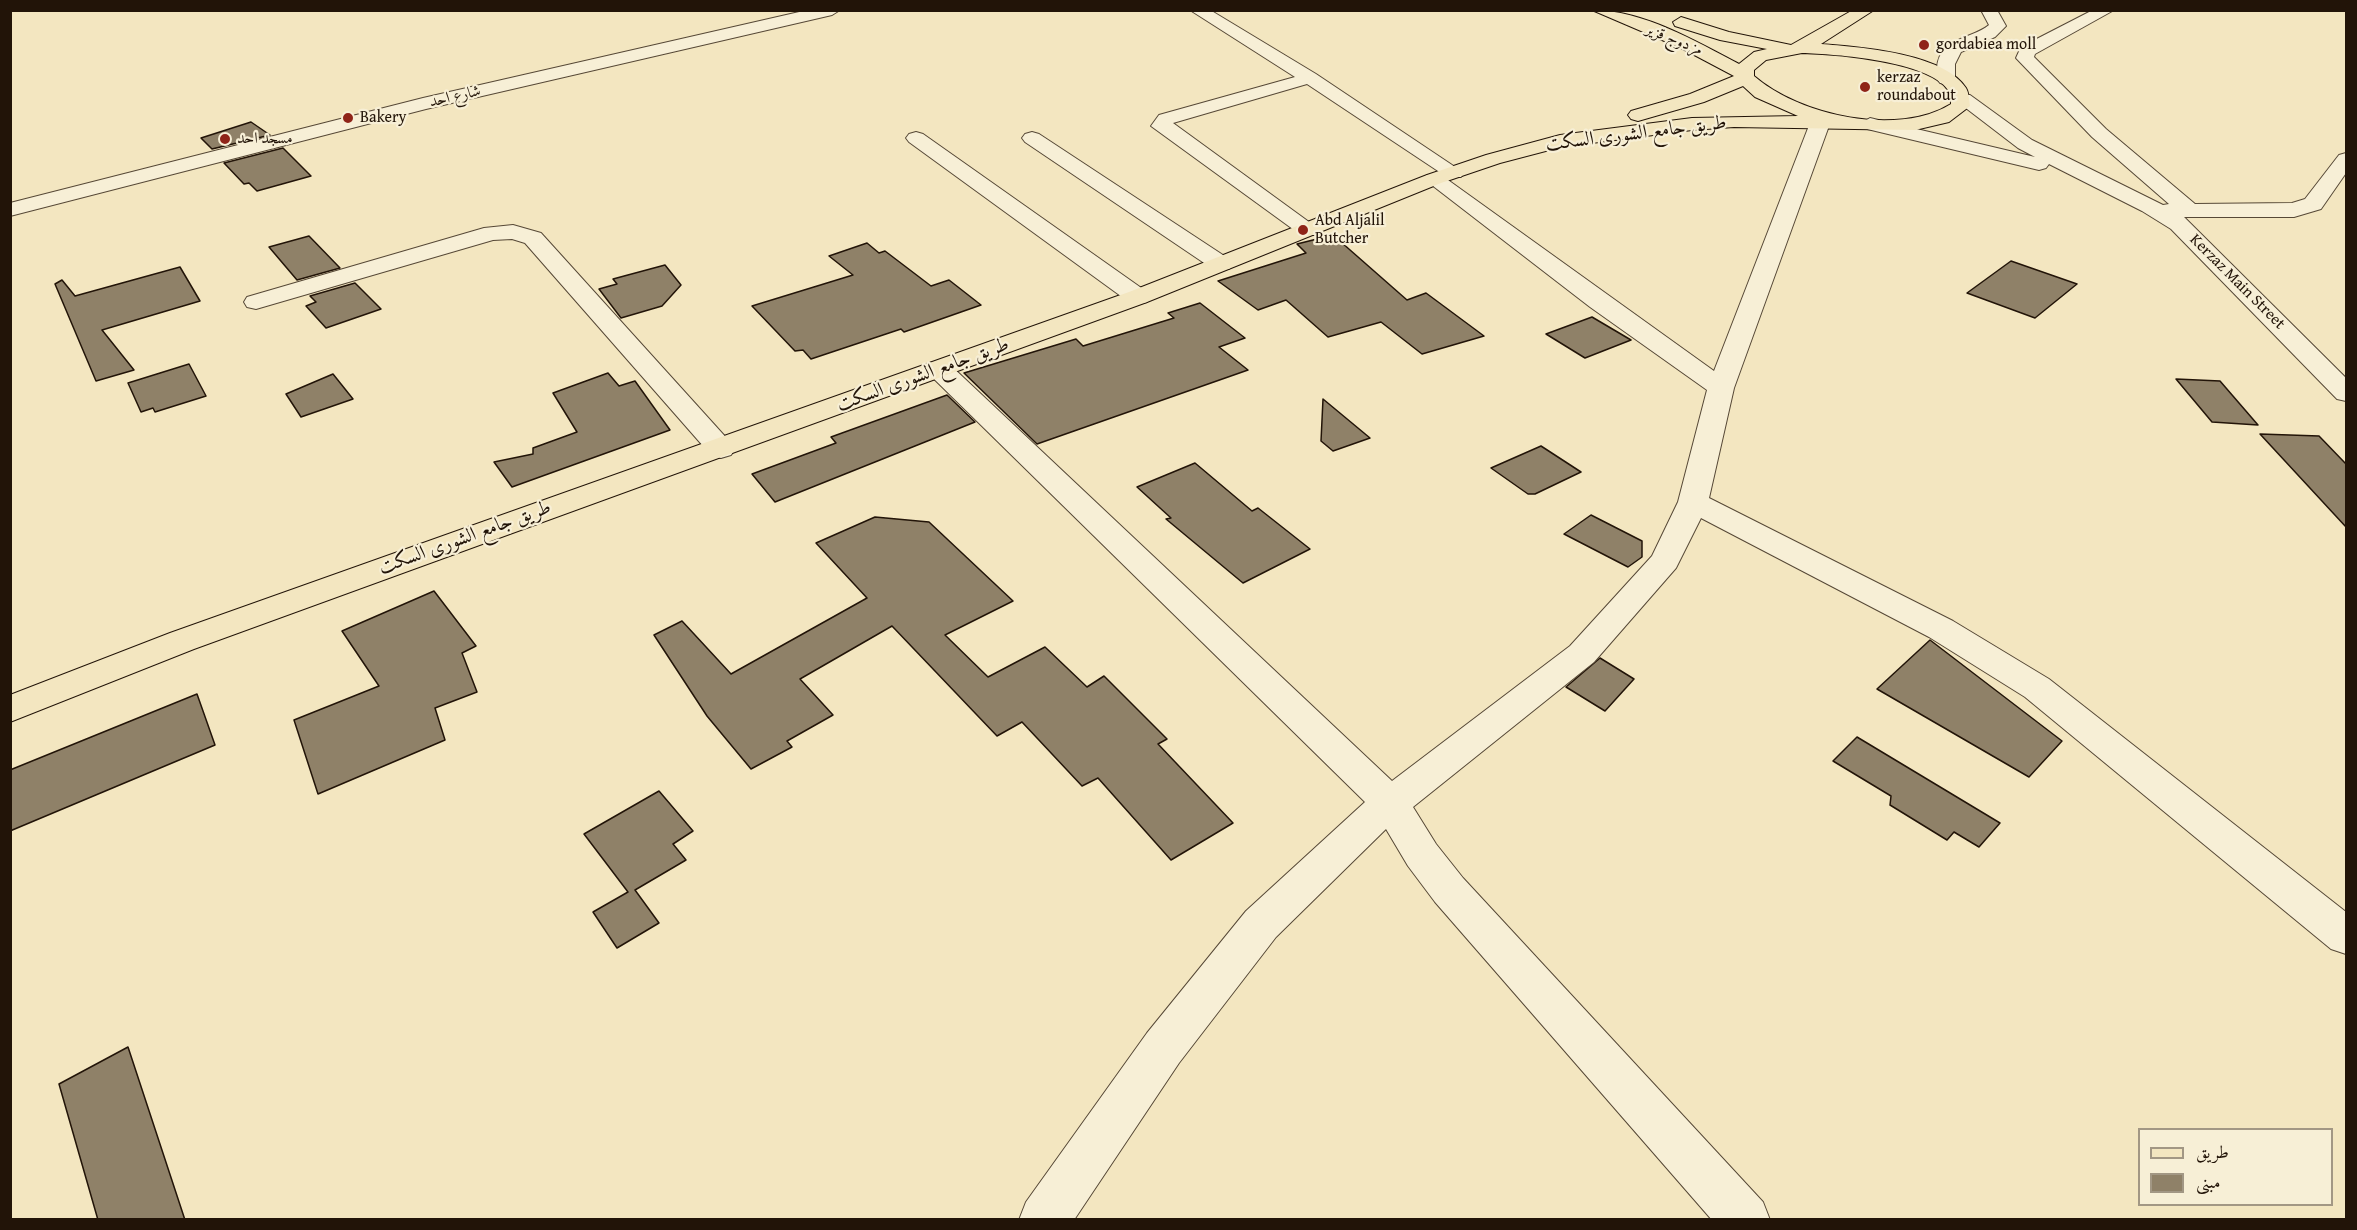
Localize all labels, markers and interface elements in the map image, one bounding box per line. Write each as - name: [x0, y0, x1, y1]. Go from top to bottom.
- street label: مزدوج قزير: [1643, 20, 1705, 60]
- place label: gordabiea moll: [1936, 35, 2036, 55]
- marker: gordabiea moll: [1917, 38, 1931, 52]
- place label: kerzaz roundabout: [1877, 68, 1956, 106]
- marker: kerzaz roundabout: [1858, 80, 1872, 94]
- street label: شارع احد: [428, 82, 482, 112]
- place label: Bakery: [360, 108, 407, 128]
- marker: Bakery: [341, 111, 355, 125]
- street label: طريق جامع الشورى السكت: [1544, 111, 1728, 157]
- place label: مسجد احد: [237, 129, 293, 149]
- marker: مسجد احد: [218, 132, 232, 146]
- place label: Abd Aljalil Butcher: [1315, 211, 1385, 249]
- marker: Abd Aljalil Butcher: [1296, 223, 1310, 237]
- street label: Kerzaz Main Street: [2185, 230, 2289, 334]
- street label: طريق جامع الشورى السكت: [833, 333, 1013, 417]
- street label: طريق جامع الشورى السكت: [375, 496, 555, 580]
- legend: [2138, 1128, 2333, 1206]
- text: طريق: [2196, 1138, 2229, 1165]
- text: مبنى: [2196, 1168, 2221, 1195]

